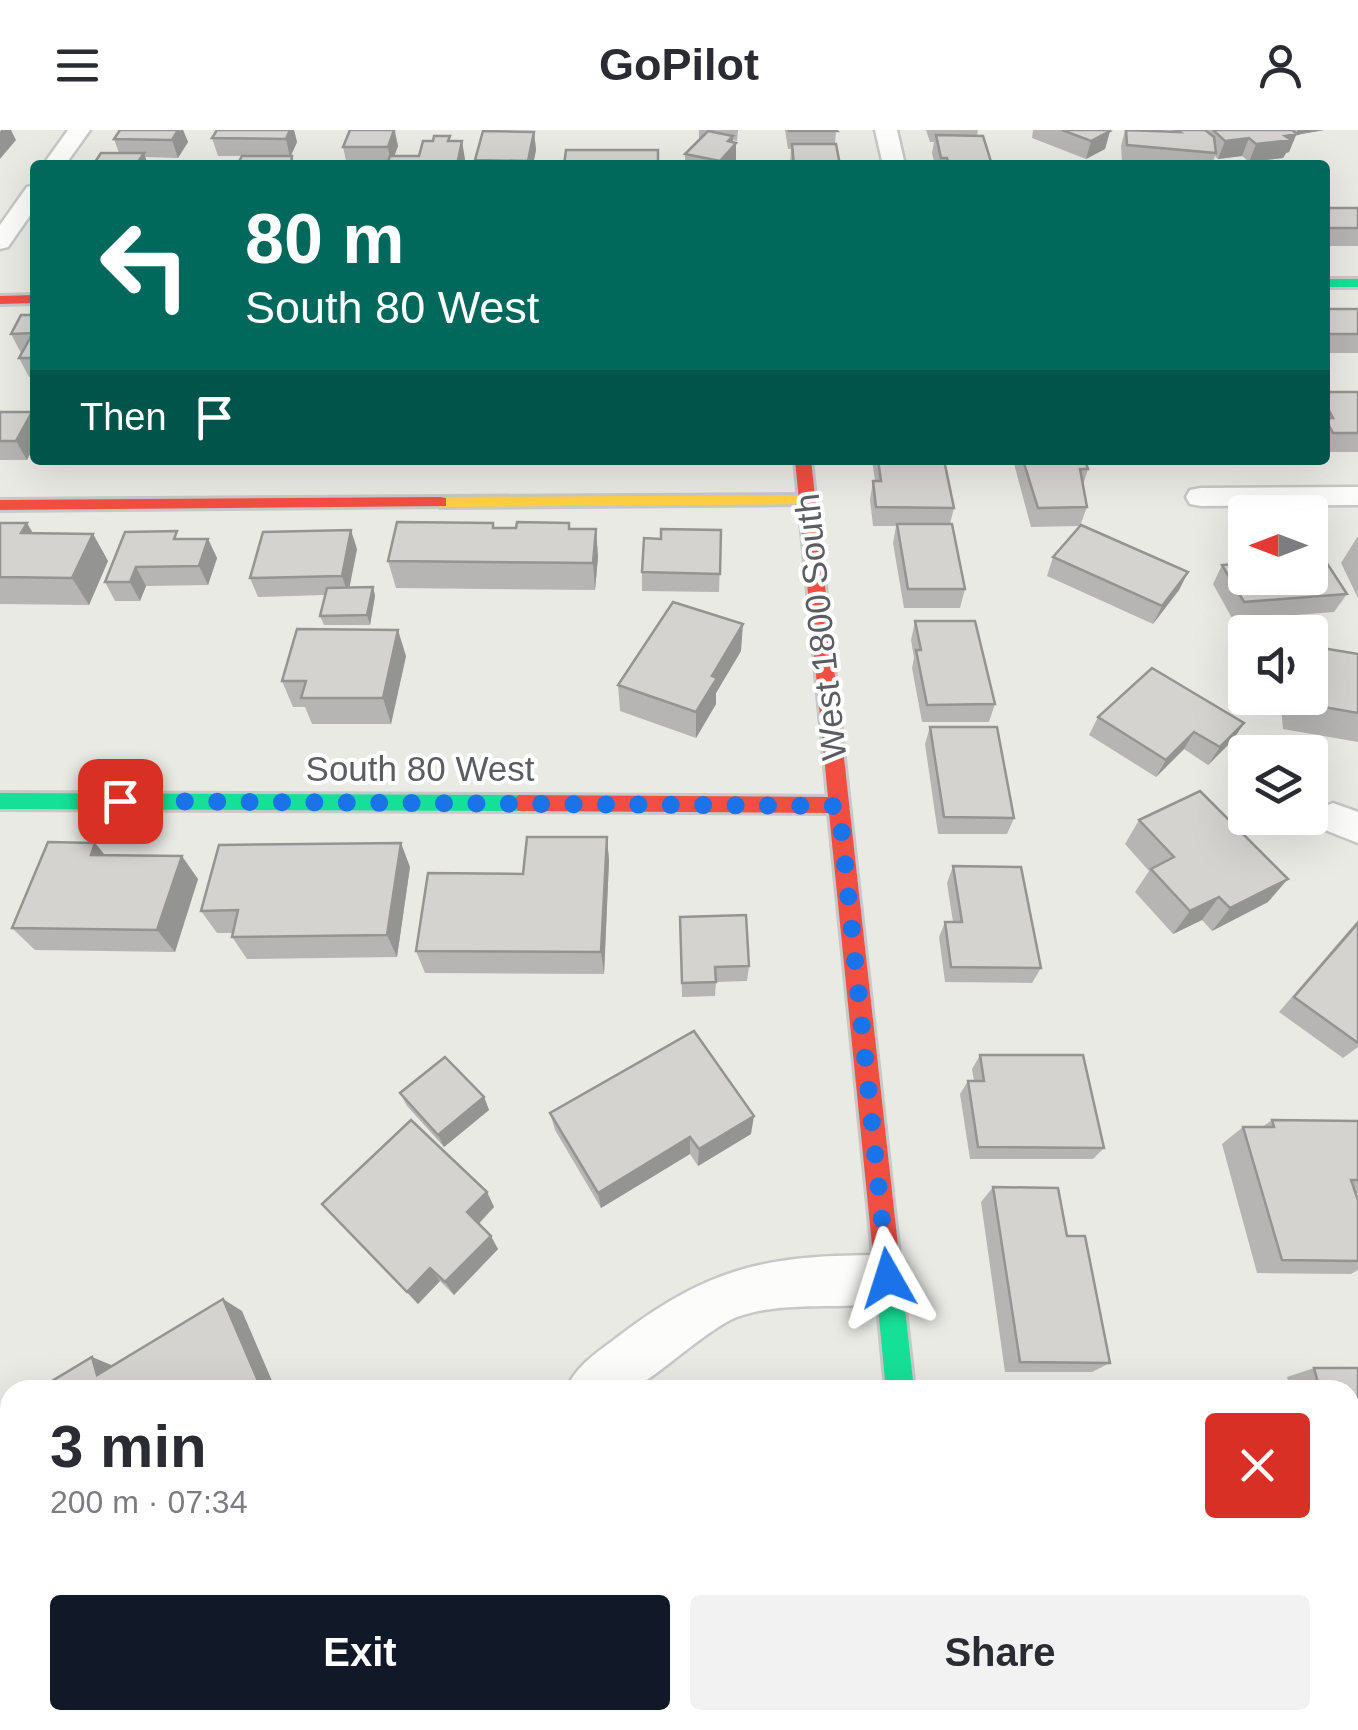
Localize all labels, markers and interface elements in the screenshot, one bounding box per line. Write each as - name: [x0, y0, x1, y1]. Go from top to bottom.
- icon: menu: [50, 38, 105, 93]
- icon: person: [1253, 38, 1308, 93]
- text: GoPilot: [599, 39, 759, 90]
- icon: left: [80, 200, 210, 330]
- text: 80 m: [245, 200, 405, 278]
- text: South 80 West: [245, 282, 539, 333]
- icon: arrive: [187, 390, 242, 445]
- text: Then: [80, 396, 167, 438]
- street label: West 1800 South: [787, 492, 853, 762]
- north arrow: [1228, 495, 1328, 595]
- map controls: [1228, 495, 1328, 835]
- button: sound: [1228, 615, 1328, 715]
- button: layers: [1228, 735, 1328, 835]
- street label: South 80 West: [306, 749, 535, 788]
- pin: [78, 759, 163, 844]
- icon: arrive: [93, 774, 148, 829]
- position arrow: [836, 1226, 940, 1330]
- text: 3 min: [50, 1413, 207, 1480]
- button: close: [1205, 1413, 1310, 1518]
- text: 200 m · 07:34: [50, 1484, 247, 1520]
- button: Exit: [50, 1595, 670, 1710]
- button: Share: [690, 1595, 1310, 1710]

